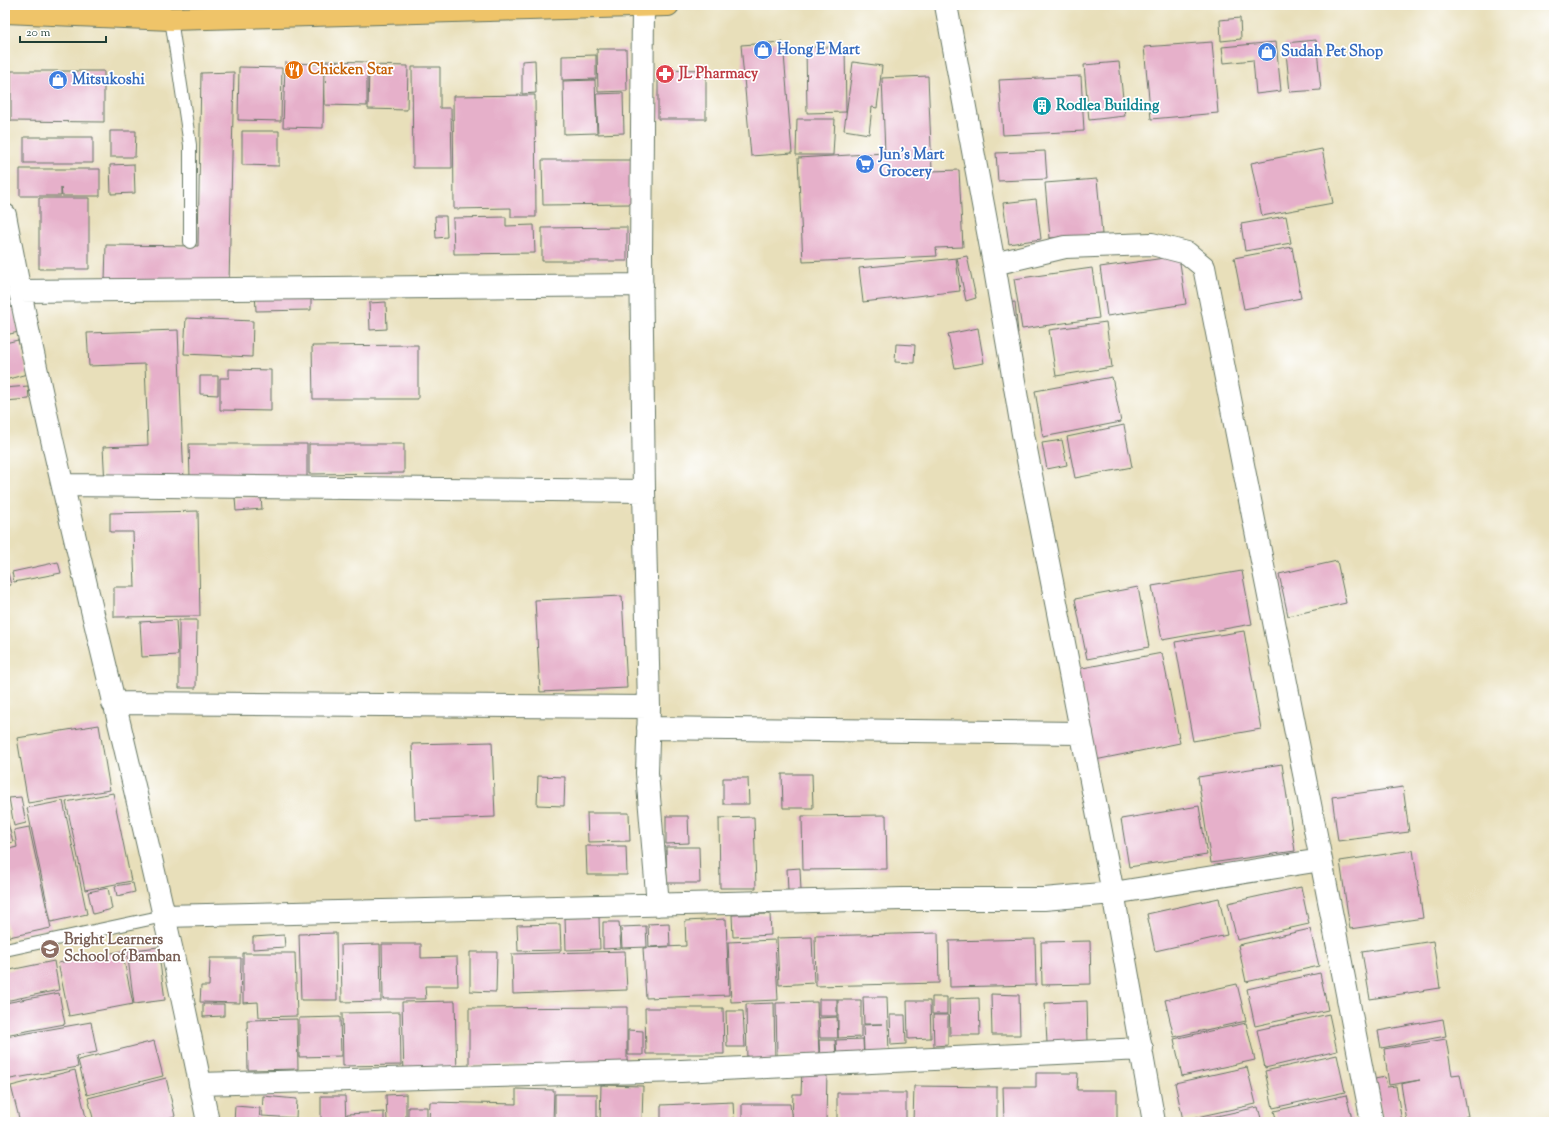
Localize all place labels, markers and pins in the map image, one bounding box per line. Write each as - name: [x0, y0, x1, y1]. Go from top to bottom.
- shop icon: Hong E Mart: [752, 39, 774, 61]
- place label: Hong E Mart: [777, 40, 861, 61]
- shop icon: Sudah Pet Shop: [1256, 41, 1278, 63]
- place label: Sudah Pet Shop: [1281, 42, 1384, 63]
- restaurant icon: Chicken Star: [283, 59, 305, 81]
- place label: Chicken Star: [308, 60, 394, 81]
- pharmacy icon: JL Pharmacy: [654, 63, 676, 85]
- place label: JL Pharmacy: [678, 64, 759, 85]
- shop icon: Mitsukoshi: [47, 69, 69, 91]
- place label: Mitsukoshi: [72, 70, 145, 91]
- building icon: Rodlea Building: [1031, 95, 1053, 117]
- place label: Rodlea Building: [1056, 96, 1160, 117]
- place label: Jun's Mart Grocery: [878, 145, 945, 183]
- supermarket icon: Jun's Mart Grocery: [854, 153, 876, 175]
- place label: Bright Learners School of Bamban: [64, 930, 181, 968]
- school or university icon: Bright Learners School of Bamban: [39, 938, 61, 960]

